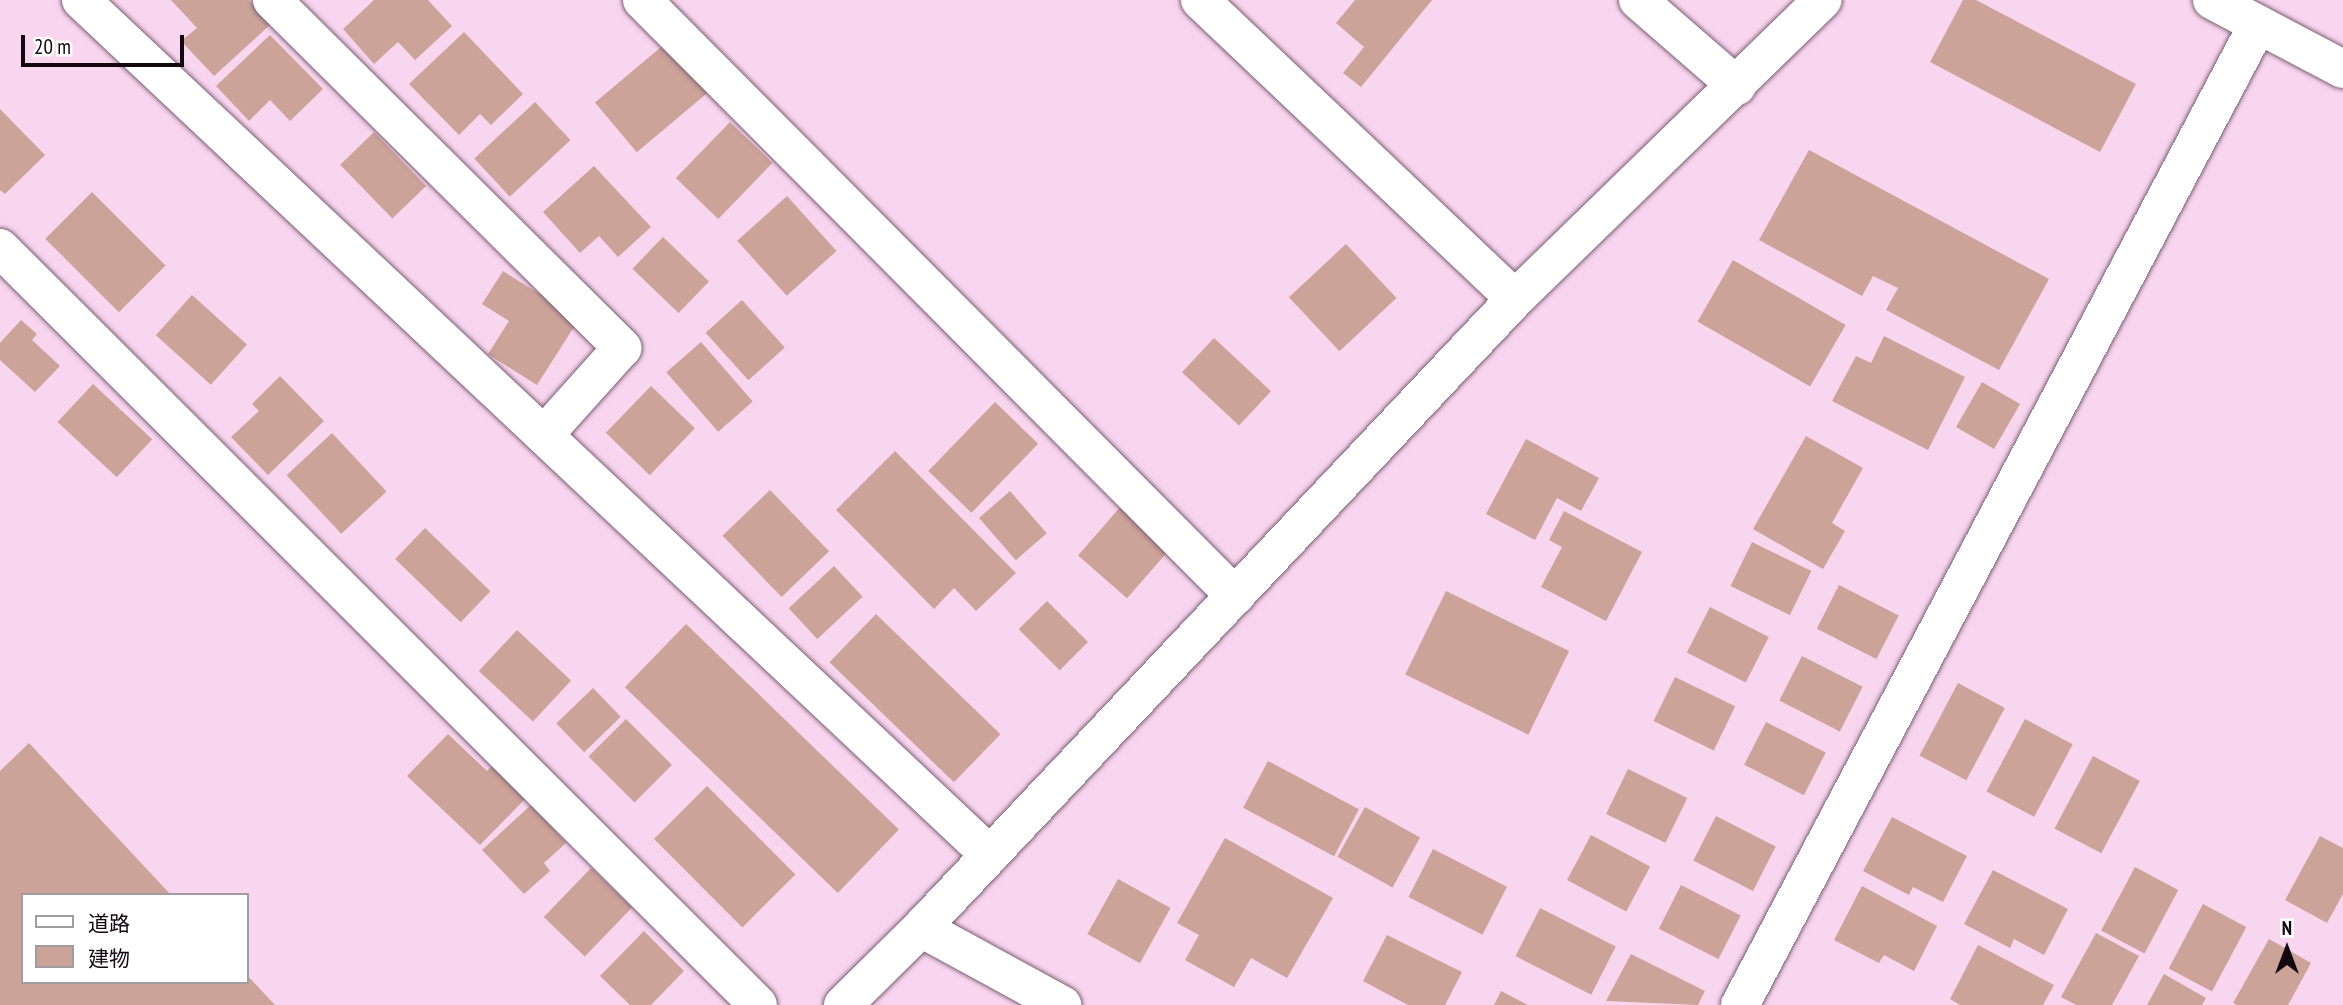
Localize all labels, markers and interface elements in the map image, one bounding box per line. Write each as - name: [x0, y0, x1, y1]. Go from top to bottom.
- scale bar: [24, 21, 187, 65]
- text: 20 m: [34, 33, 71, 60]
- legend: [21, 893, 248, 984]
- text: 道路: [88, 910, 130, 937]
- north arrow: [2252, 914, 2322, 984]
- text: N: [2282, 916, 2292, 940]
- text: 建物: [88, 945, 130, 972]

